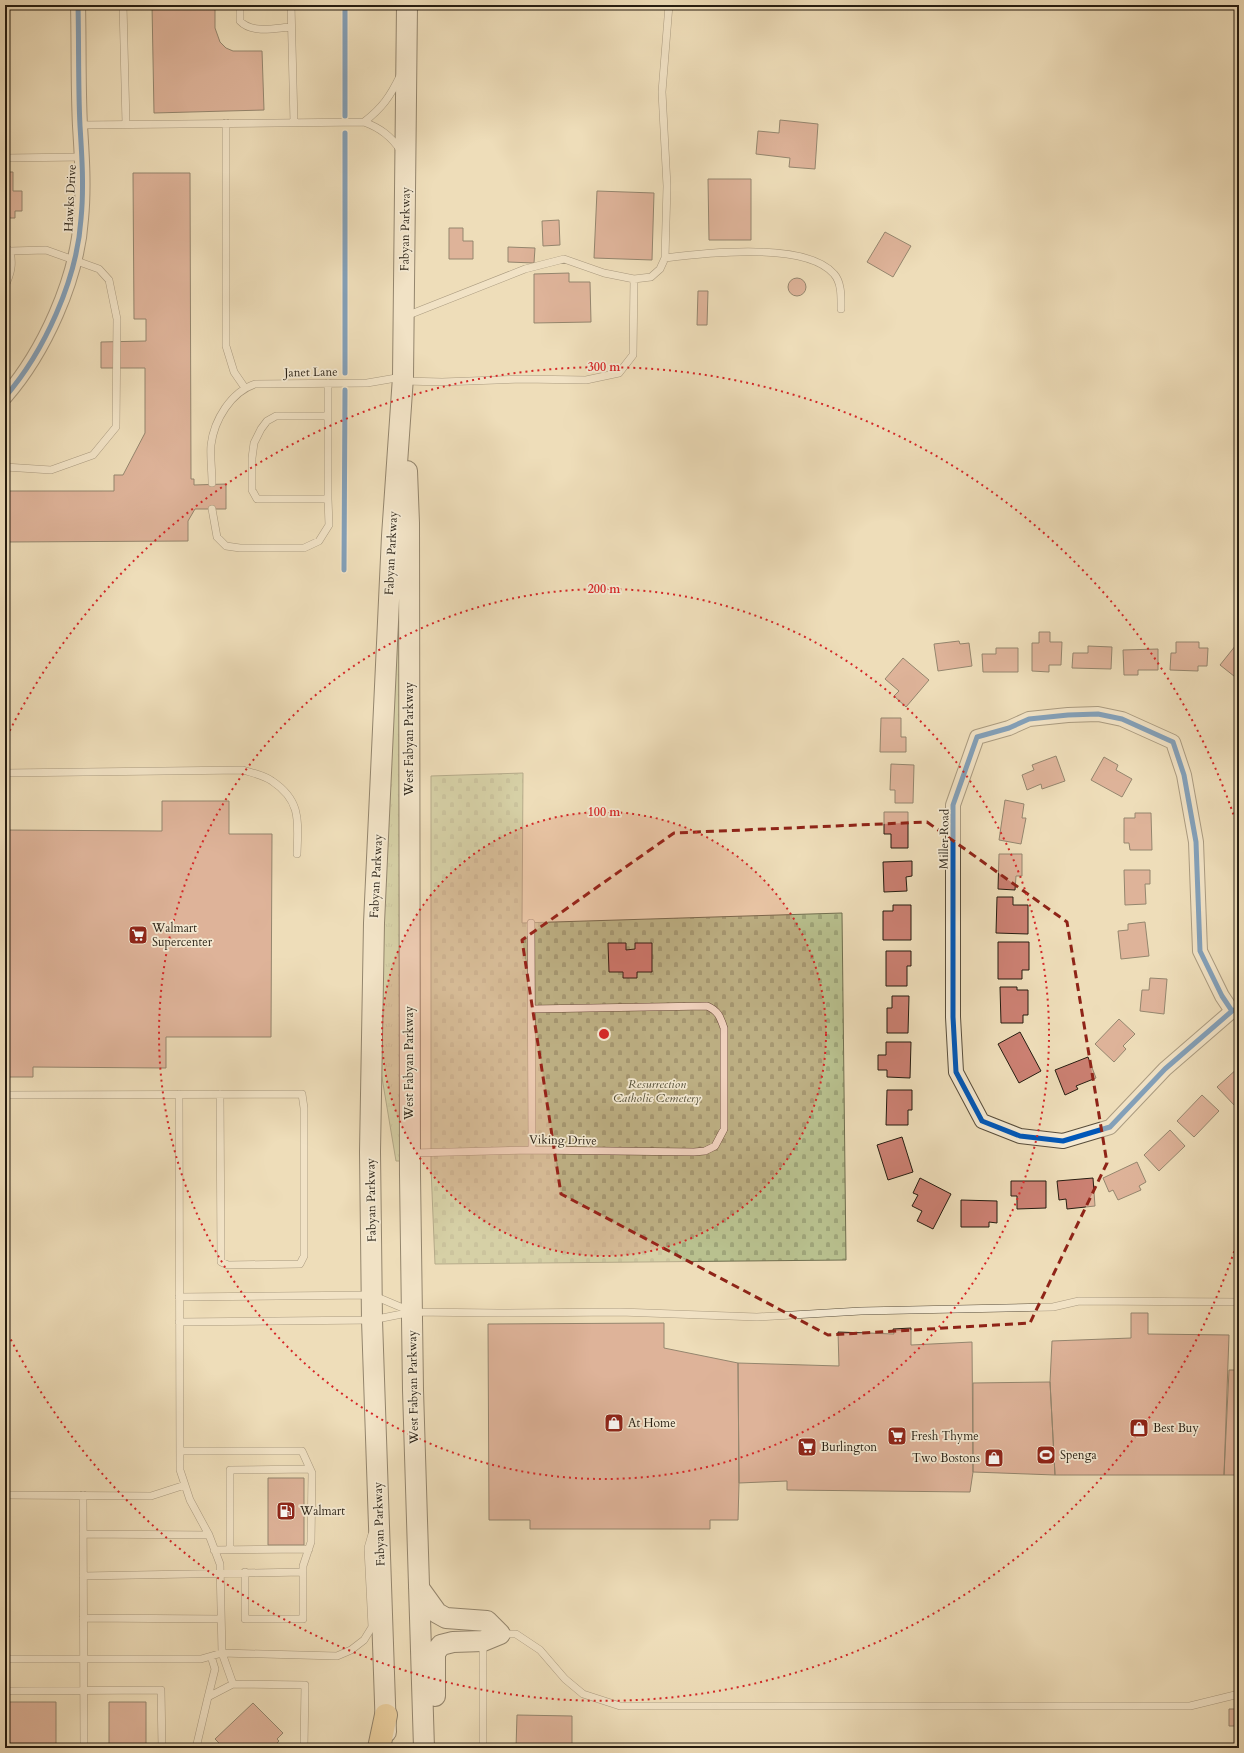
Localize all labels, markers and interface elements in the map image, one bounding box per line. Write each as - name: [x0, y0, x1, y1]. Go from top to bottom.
- street label: Hawks Drive: [60, 164, 80, 232]
- street label: Fabyan Parkway: [396, 186, 414, 271]
- text: 300 m: [588, 359, 621, 375]
- street label: Janet Lane: [282, 364, 338, 380]
- street label: Fabyan Parkway: [381, 510, 401, 595]
- text: 200 m: [588, 581, 621, 597]
- street label: West Fabyan Parkway: [401, 681, 417, 797]
- text: 100 m: [588, 804, 621, 820]
- street label: Miller Road: [935, 808, 953, 869]
- street label: Fabyan Parkway: [366, 833, 386, 918]
- place label: Walmart Supercenter: [151, 920, 213, 950]
- supermarket icon: Walmart Supercenter: [127, 924, 149, 946]
- street label: West Fabyan Parkway: [401, 1005, 417, 1121]
- centre of rings: [597, 1027, 611, 1041]
- park label: Resurrection Catholic Cemetery: [613, 1076, 701, 1106]
- street label: Viking Drive: [529, 1131, 597, 1149]
- street label: Fabyan Parkway: [362, 1157, 380, 1242]
- street label: West Fabyan Parkway: [404, 1329, 422, 1445]
- shop icon: At Home: [603, 1412, 625, 1434]
- place label: At Home: [628, 1415, 676, 1431]
- shop icon: Best Buy: [1128, 1417, 1150, 1439]
- place label: Best Buy: [1153, 1420, 1199, 1436]
- supermarket icon: Fresh Thyme: [886, 1425, 908, 1447]
- place label: Fresh Thyme: [911, 1428, 979, 1444]
- supermarket icon: Burlington: [796, 1436, 818, 1458]
- place label: Burlington: [821, 1439, 877, 1455]
- sports icon: Spenga: [1035, 1444, 1057, 1466]
- shop icon: Two Bostons: [983, 1447, 1005, 1469]
- place label: Spenga: [1060, 1447, 1097, 1463]
- place label: Two Bostons: [912, 1450, 980, 1466]
- street label: Fabyan Parkway: [370, 1481, 388, 1566]
- fuel station icon: Walmart: [275, 1500, 297, 1522]
- place label: Walmart: [299, 1503, 345, 1519]

